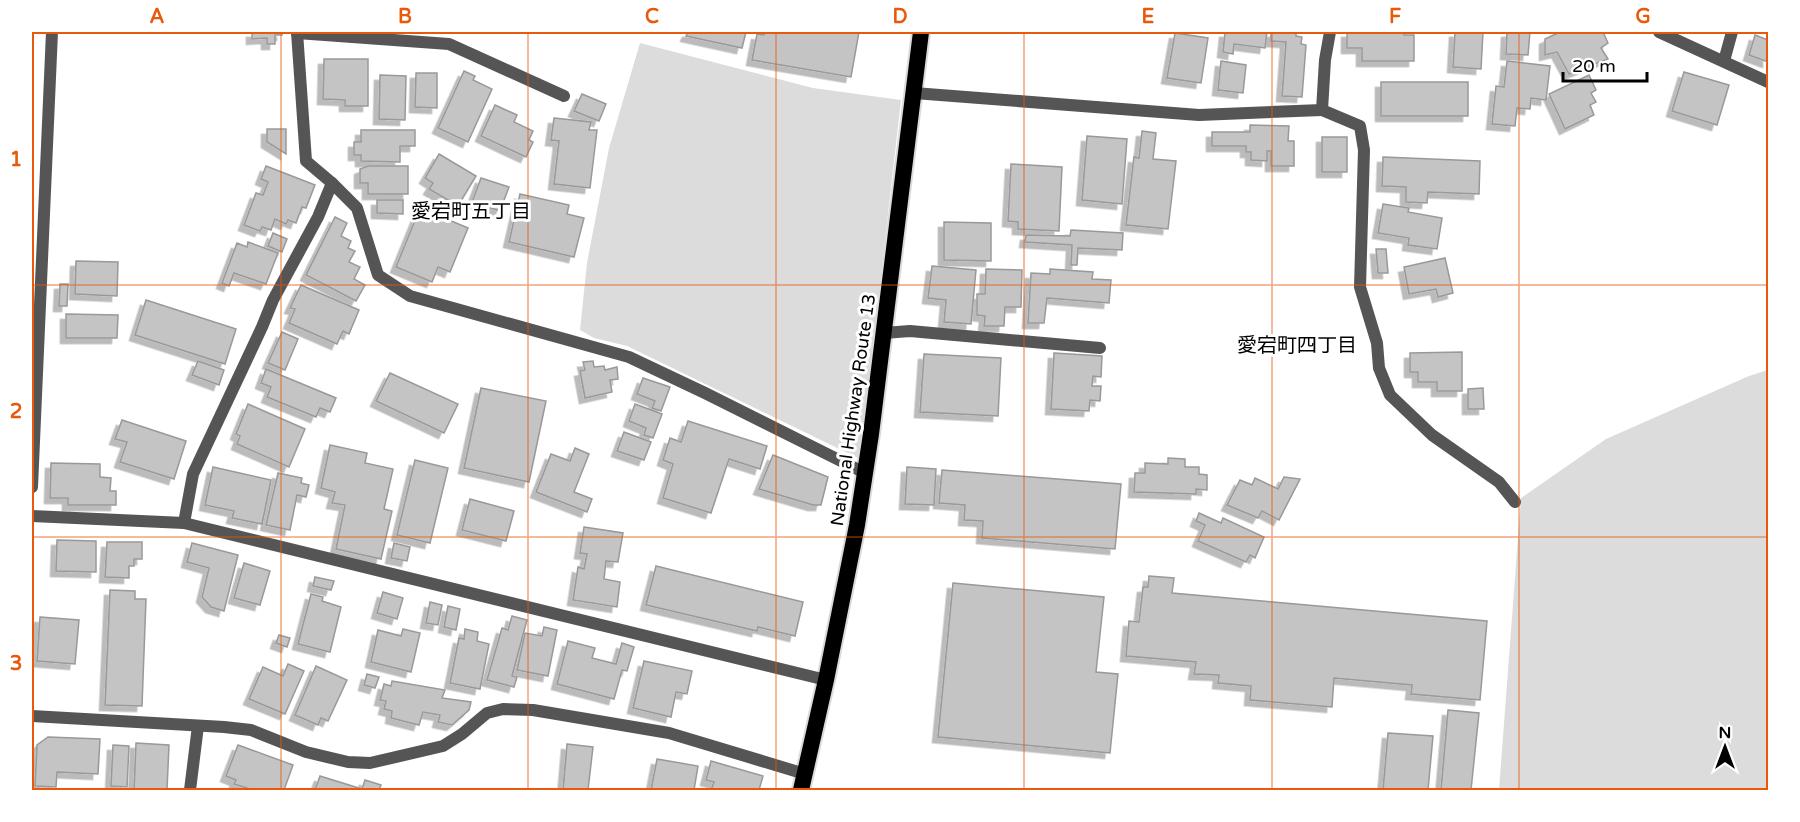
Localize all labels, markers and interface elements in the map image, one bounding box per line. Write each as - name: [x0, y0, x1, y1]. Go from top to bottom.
- text: A: [150, 5, 165, 29]
- text: B: [398, 5, 412, 29]
- text: C: [645, 5, 659, 29]
- text: D: [892, 5, 908, 29]
- text: E: [1142, 5, 1155, 29]
- text: F: [1389, 5, 1401, 29]
- text: G: [1635, 5, 1651, 29]
- scale bar: [1563, 45, 1647, 83]
- text: 20 m: [1572, 55, 1616, 77]
- text: 1: [10, 148, 22, 172]
- district label: 愛宕町五丁目: [411, 200, 531, 224]
- street label: National Highway Route 13: [826, 292, 880, 528]
- district label: 愛宕町四丁目: [1237, 334, 1357, 358]
- text: 2: [10, 400, 22, 424]
- text: 3: [10, 652, 22, 676]
- north arrow: [1695, 717, 1755, 777]
- text: N: [1719, 723, 1731, 743]

